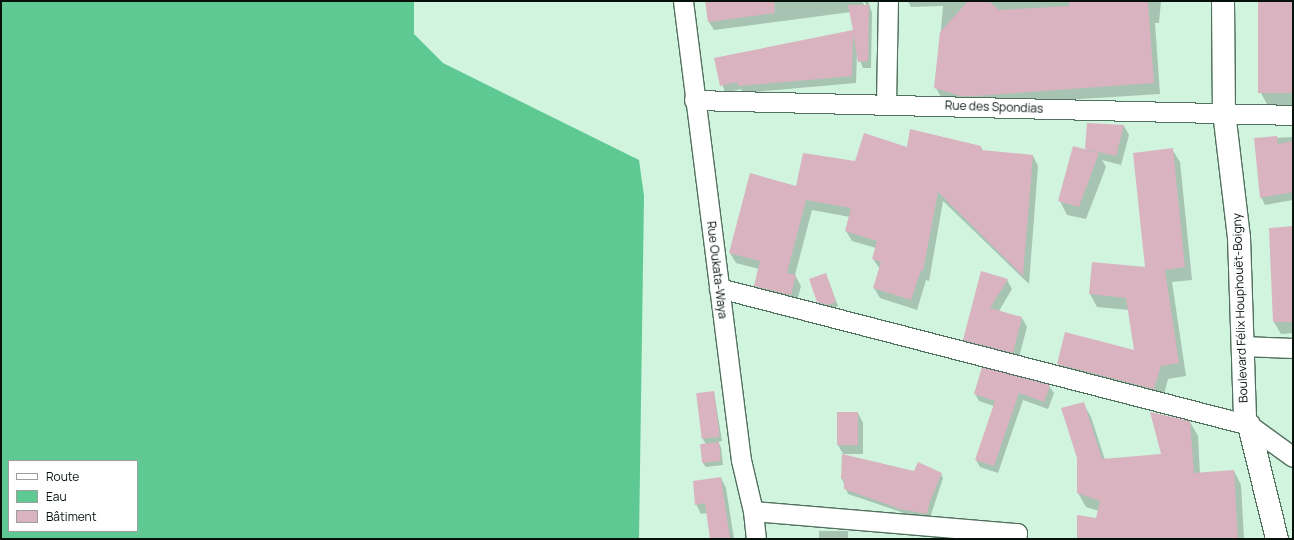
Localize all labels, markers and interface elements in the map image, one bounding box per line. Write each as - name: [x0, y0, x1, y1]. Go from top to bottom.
- street label: Rue des Spondias: [945, 98, 1043, 116]
- street label: Boulevard Félix Houphouët-Boigny: [1229, 213, 1251, 403]
- street label: Rue Oukata-Waya: [704, 220, 730, 320]
- legend: [8, 460, 138, 532]
- text: Route: [46, 468, 79, 485]
- text: Eau: [46, 488, 67, 505]
- text: Bâtiment: [46, 508, 97, 525]

